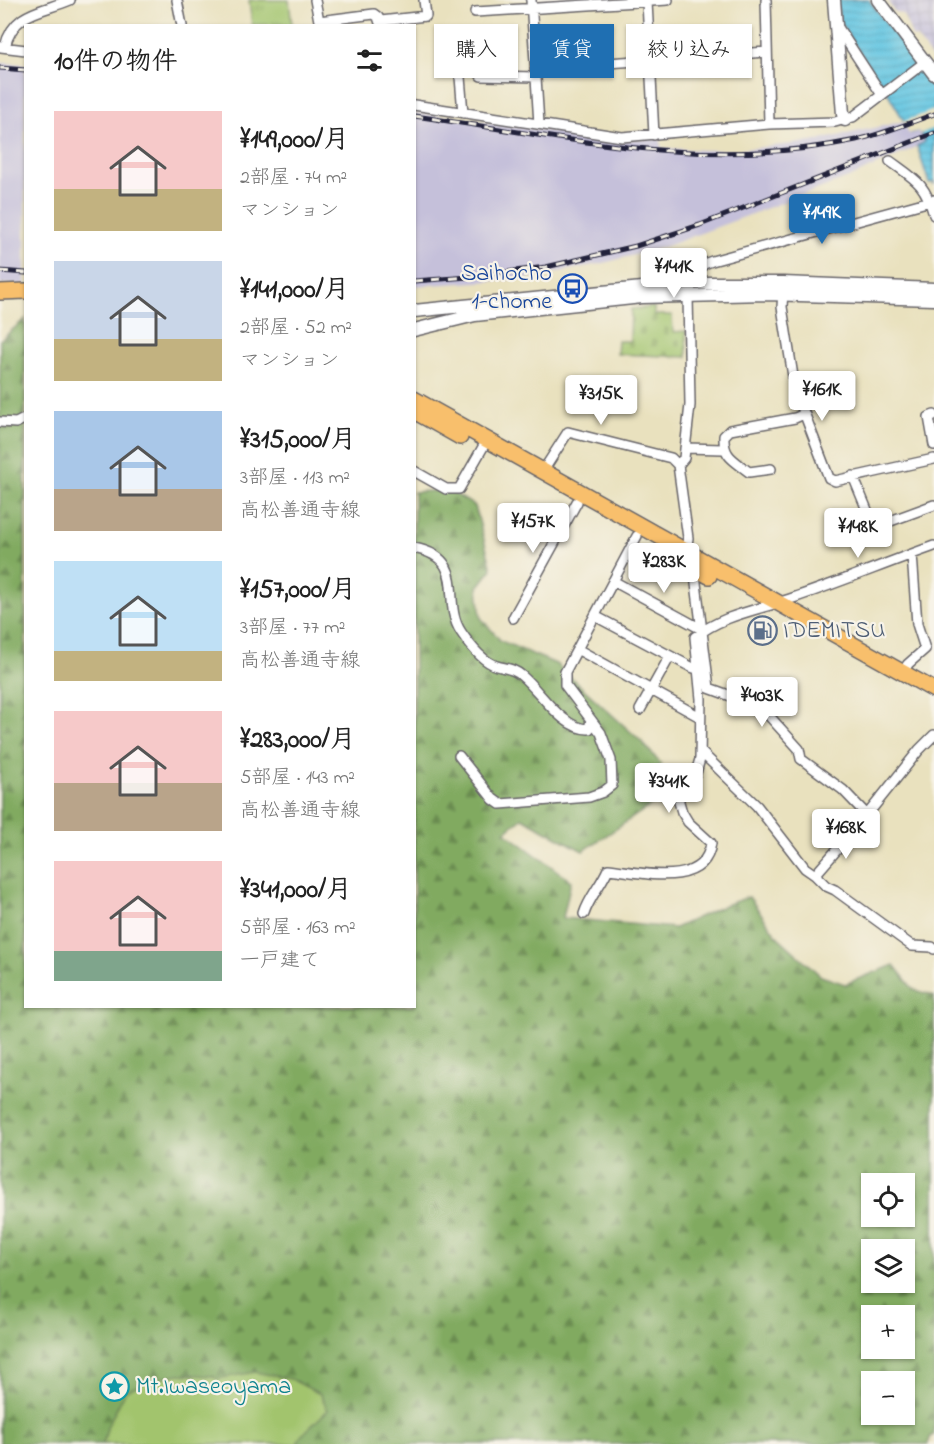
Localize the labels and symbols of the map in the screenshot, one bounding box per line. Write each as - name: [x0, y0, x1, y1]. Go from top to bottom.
- pin: ¥149K: [780, 194, 864, 245]
- pin: ¥141K: [632, 248, 716, 299]
- place label: Saihocho 1-chome: [461, 257, 552, 320]
- bus stop icon: Saihocho 1-chome: [557, 272, 589, 304]
- pin: ¥161K: [780, 371, 864, 422]
- pin: ¥315K: [559, 375, 643, 426]
- pin: ¥157K: [491, 503, 575, 554]
- pin: ¥148K: [816, 508, 900, 559]
- pin: ¥283K: [622, 543, 706, 594]
- place label: IDEMITSU: [783, 614, 885, 649]
- fuel station icon: IDEMITSU: [746, 615, 778, 647]
- pin: ¥403K: [720, 677, 804, 728]
- pin: ¥341K: [627, 763, 711, 814]
- pin: ¥168K: [804, 809, 888, 860]
- place label: Mt.Iwaseoyama: [136, 1370, 291, 1406]
- place icon: Mt.Iwaseoyama: [99, 1371, 131, 1403]

